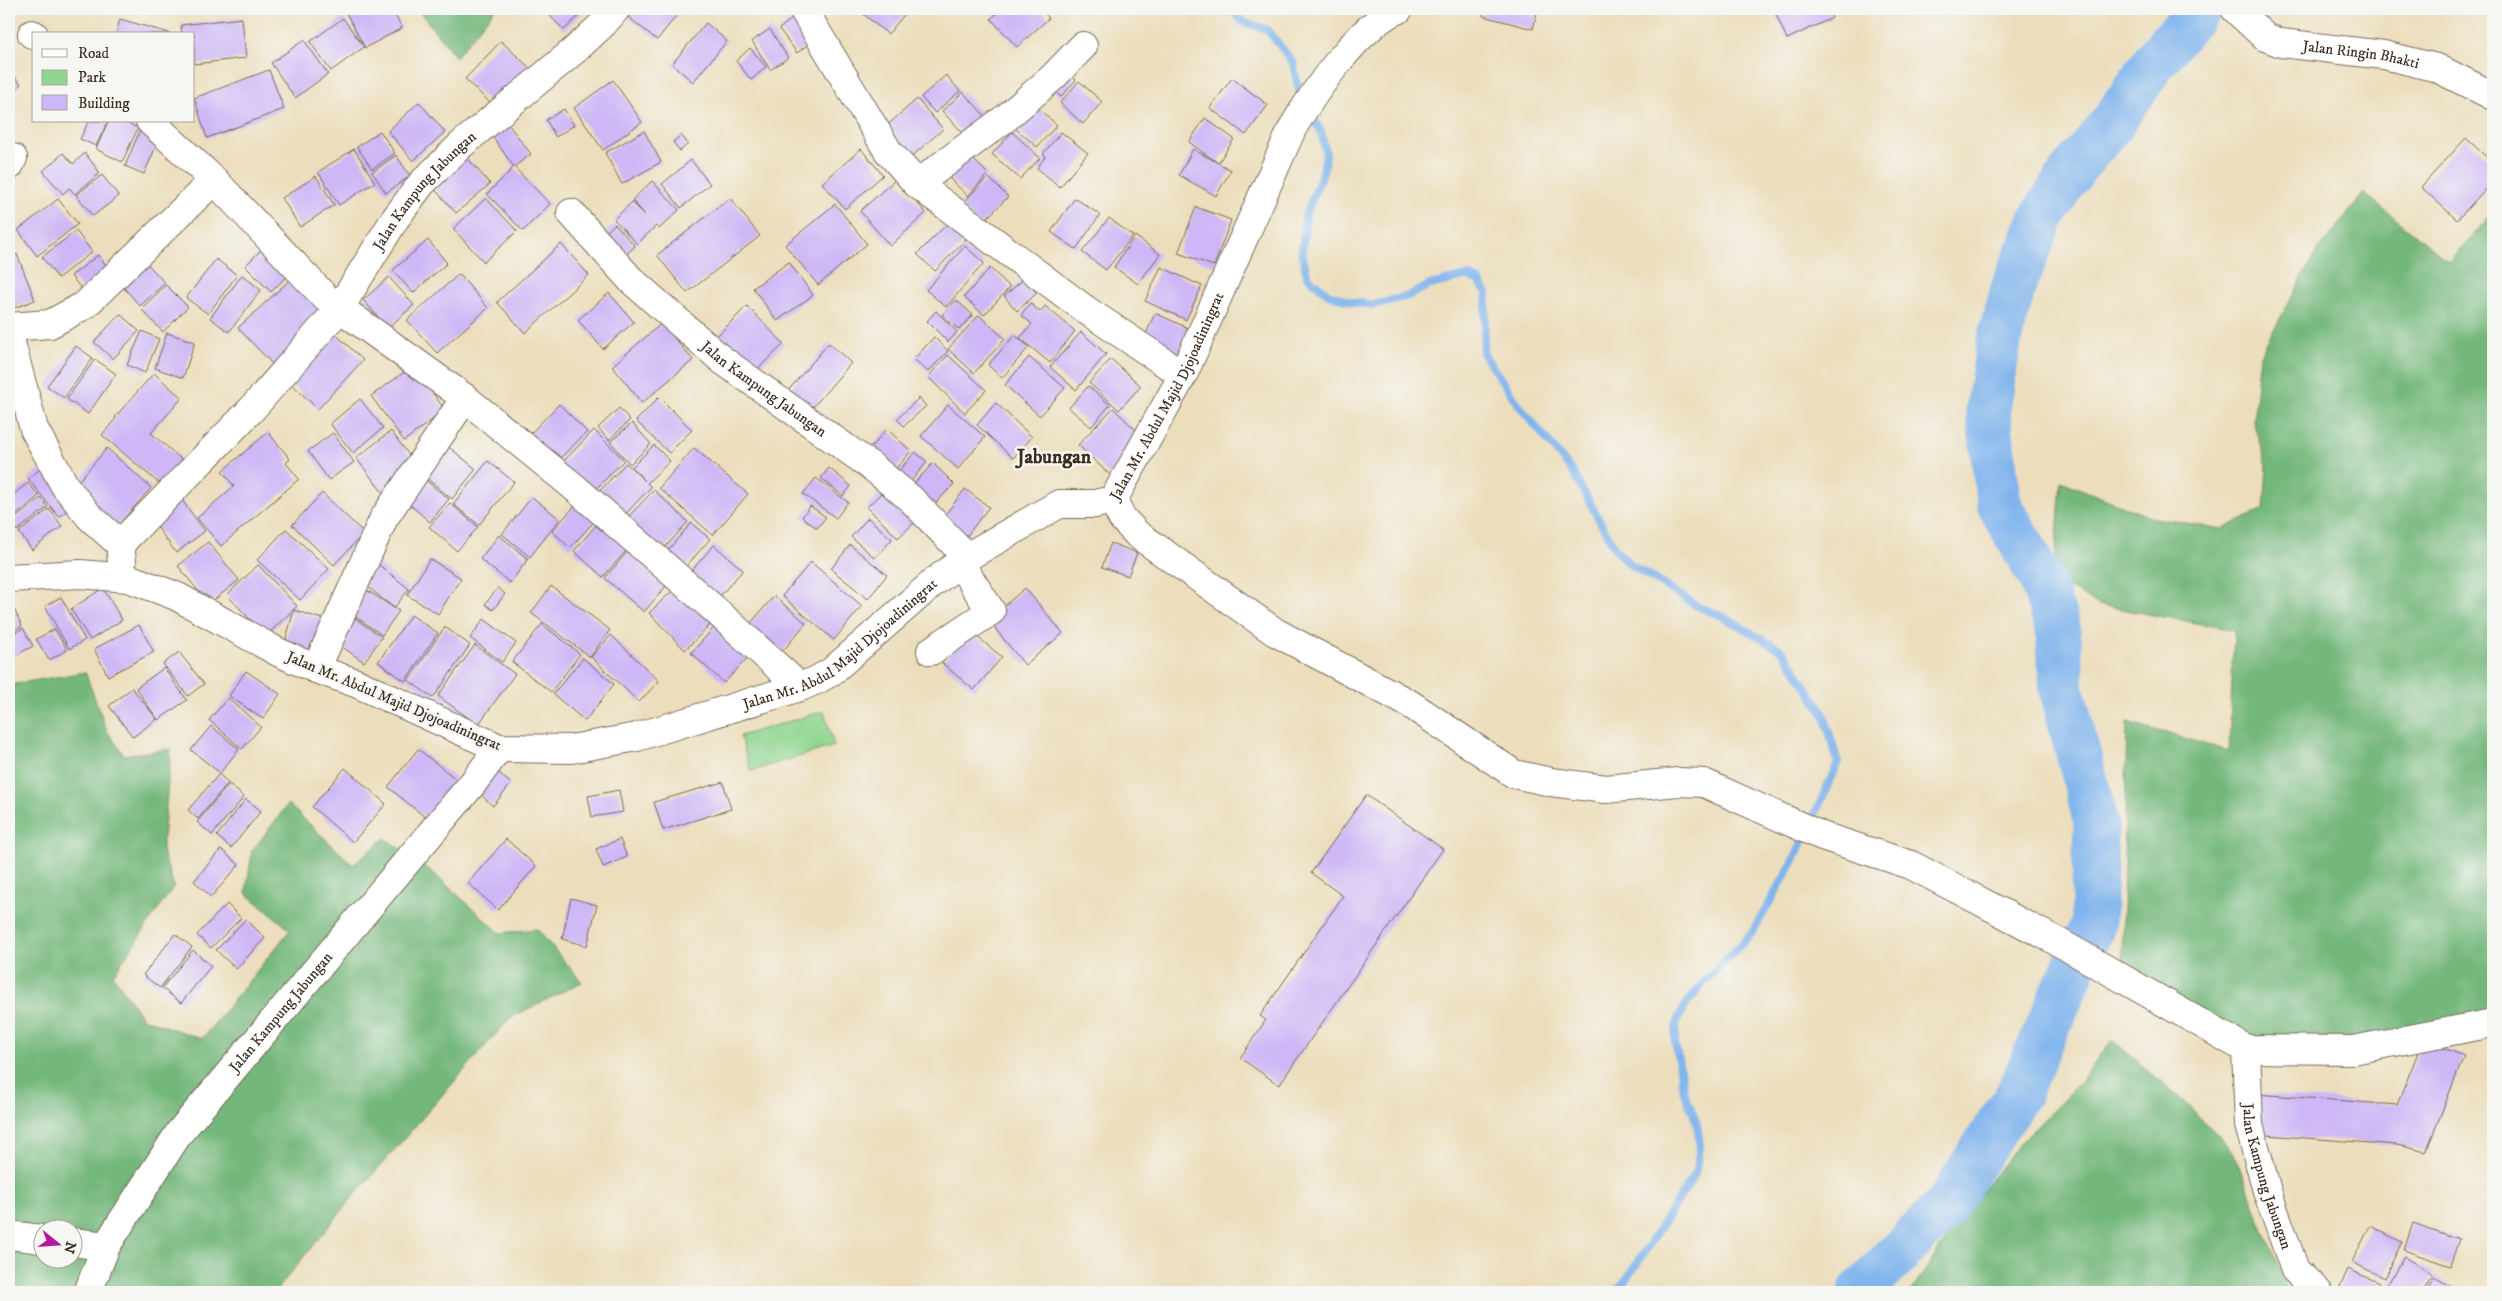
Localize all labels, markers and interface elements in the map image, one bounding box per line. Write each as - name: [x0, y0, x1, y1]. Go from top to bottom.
- legend: [32, 32, 195, 122]
- street label: Jalan Ringin Bhakti: [2300, 36, 2421, 73]
- text: Road: [78, 44, 110, 63]
- text: Park: [78, 68, 107, 87]
- text: Building: [78, 94, 130, 113]
- street label: Jalan Kampung Jabungan: [367, 127, 480, 255]
- street label: Jalan Mr. Abdul Majid Djojoadiningrat: [1104, 289, 1228, 505]
- street label: Jalan Kampung Jabungan: [696, 335, 831, 441]
- district label: Jabungan: [1015, 445, 1092, 470]
- street label: Jalan Mr. Abdul Majid Djojoadiningrat: [739, 574, 941, 714]
- street label: Jalan Mr. Abdul Majid Djojoadiningrat: [282, 646, 504, 755]
- street label: Jalan Kampung Jabungan: [224, 948, 337, 1077]
- street label: Jalan Kampung Jabungan: [2239, 1101, 2296, 1252]
- north arrow: [32, 1218, 82, 1268]
- text: N: [59, 1239, 80, 1256]

